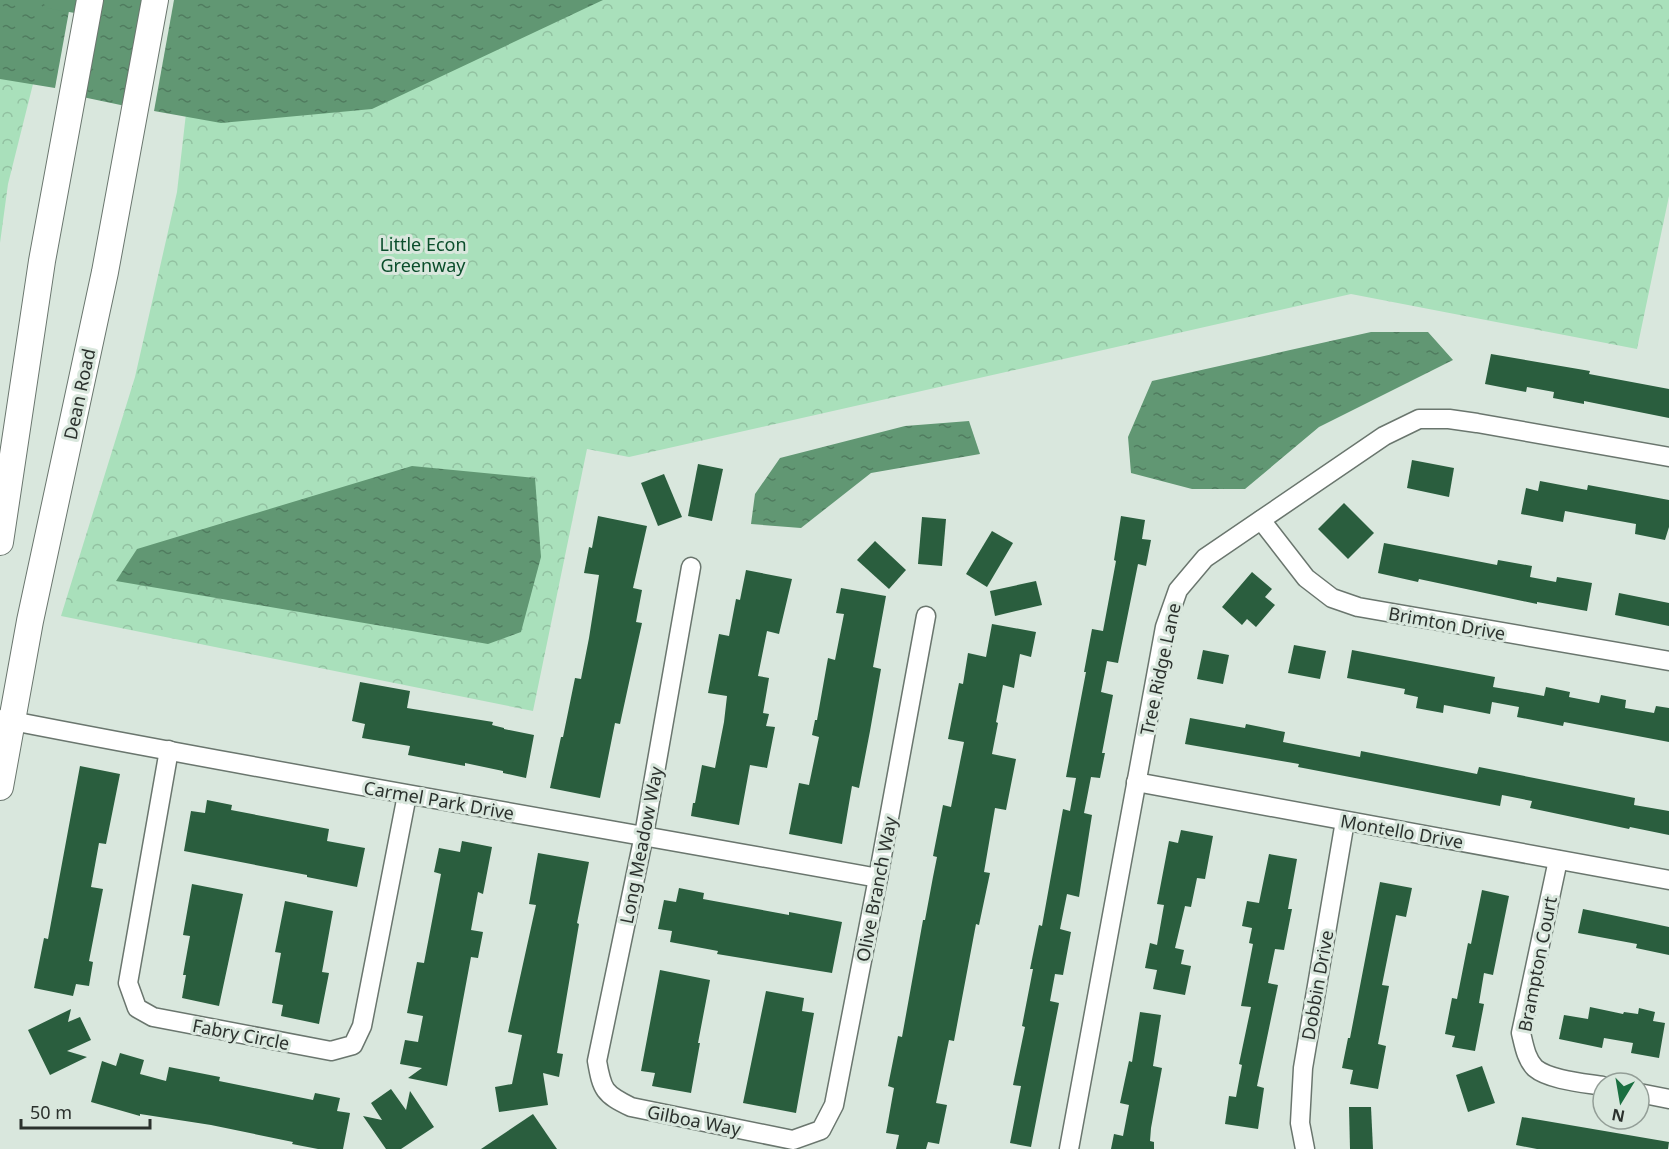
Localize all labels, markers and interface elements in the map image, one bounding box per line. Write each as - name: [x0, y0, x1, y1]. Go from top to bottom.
- park label: Little Econ Greenway: [379, 232, 467, 277]
- street label: Dean Road: [58, 346, 100, 442]
- street label: Tree Ridge Lane: [1134, 601, 1186, 737]
- street label: Brimton Drive: [1387, 601, 1507, 645]
- street label: Long Meadow Way: [614, 763, 668, 926]
- street label: Carmel Park Drive: [362, 775, 516, 825]
- street label: Montello Drive: [1339, 808, 1465, 854]
- street label: Olive Branch Way: [850, 814, 902, 964]
- street label: Brampton Court: [1512, 894, 1562, 1034]
- street label: Dobbin Drive: [1296, 928, 1338, 1042]
- street label: Fabry Circle: [190, 1013, 292, 1055]
- north arrow: [1591, 1071, 1651, 1131]
- scale bar: [21, 1092, 150, 1130]
- street label: Gilboa Way: [645, 1099, 744, 1141]
- text: 50 m: [30, 1100, 72, 1124]
- text: N: [1610, 1104, 1627, 1128]

